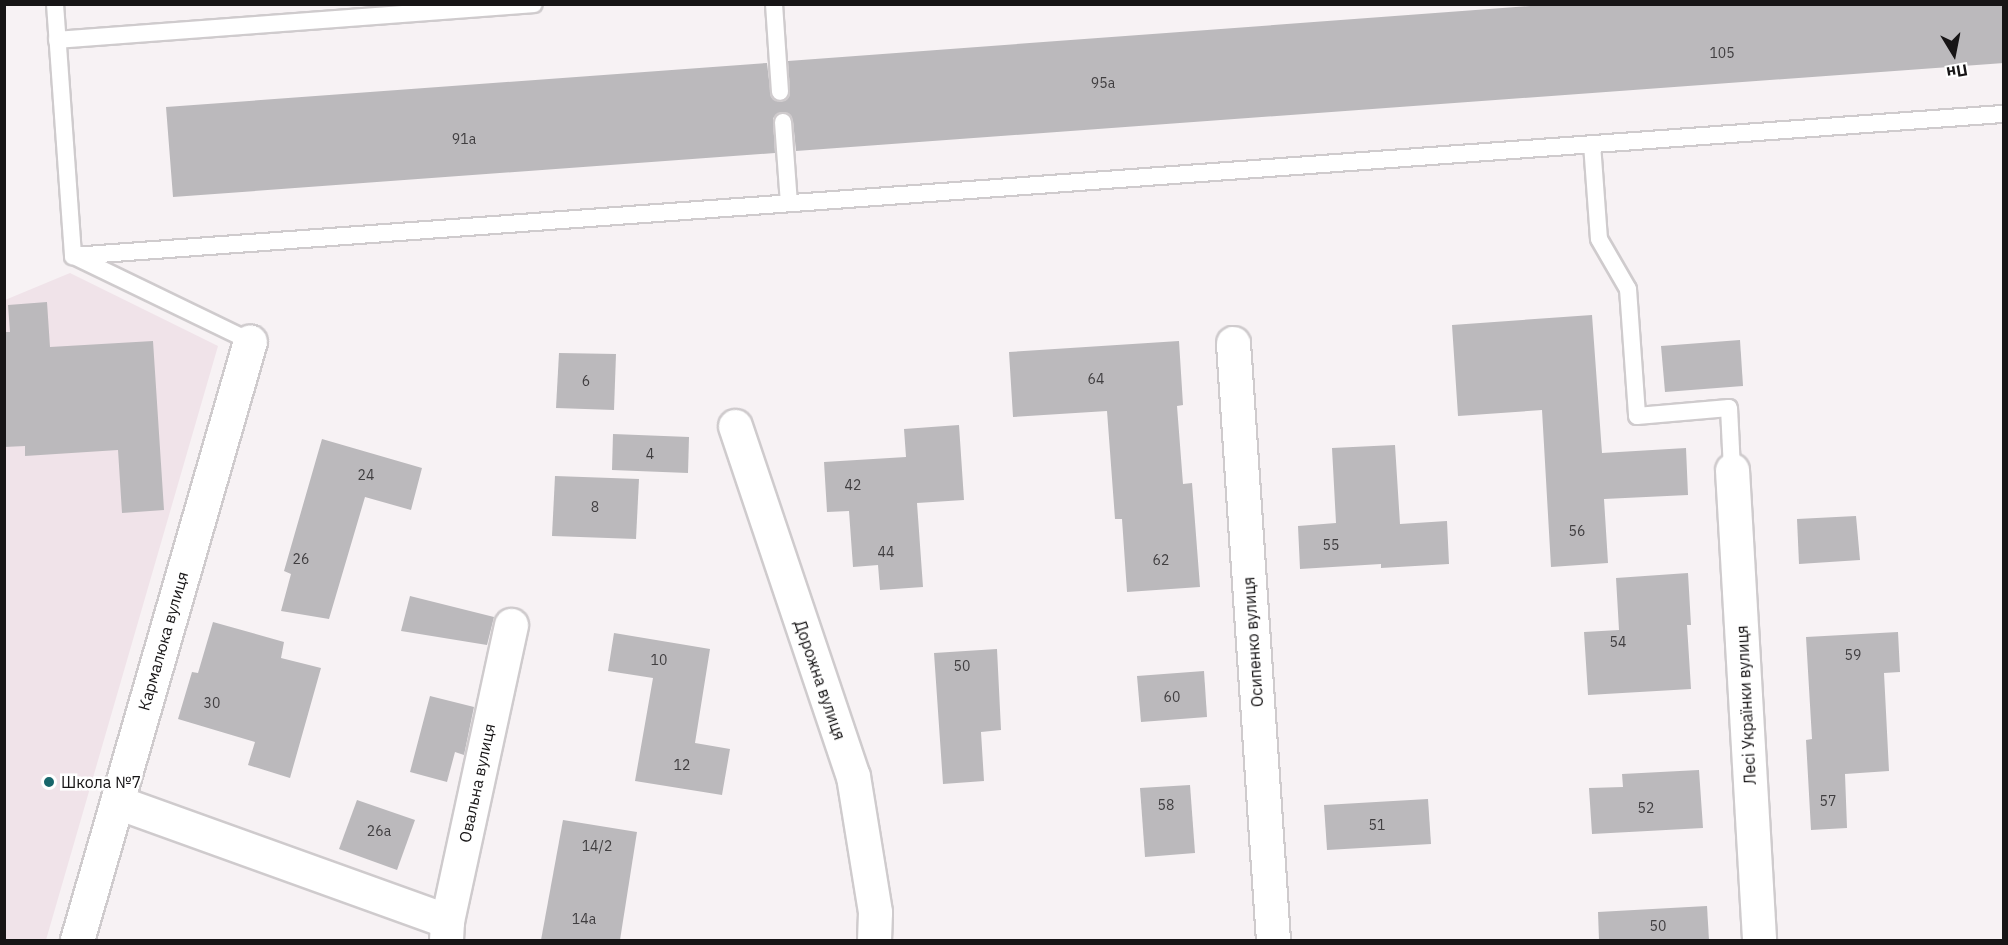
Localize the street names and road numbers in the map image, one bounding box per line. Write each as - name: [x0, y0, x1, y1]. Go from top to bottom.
- street label: Кармалюка вулиця: [134, 569, 192, 713]
- street label: Осипенко вулиця: [1239, 576, 1267, 708]
- street label: Дорожна вулиця: [790, 617, 850, 743]
- street label: Лесі Українки вулиця: [1732, 625, 1760, 785]
- street label: Овальна вулиця: [455, 722, 499, 844]

